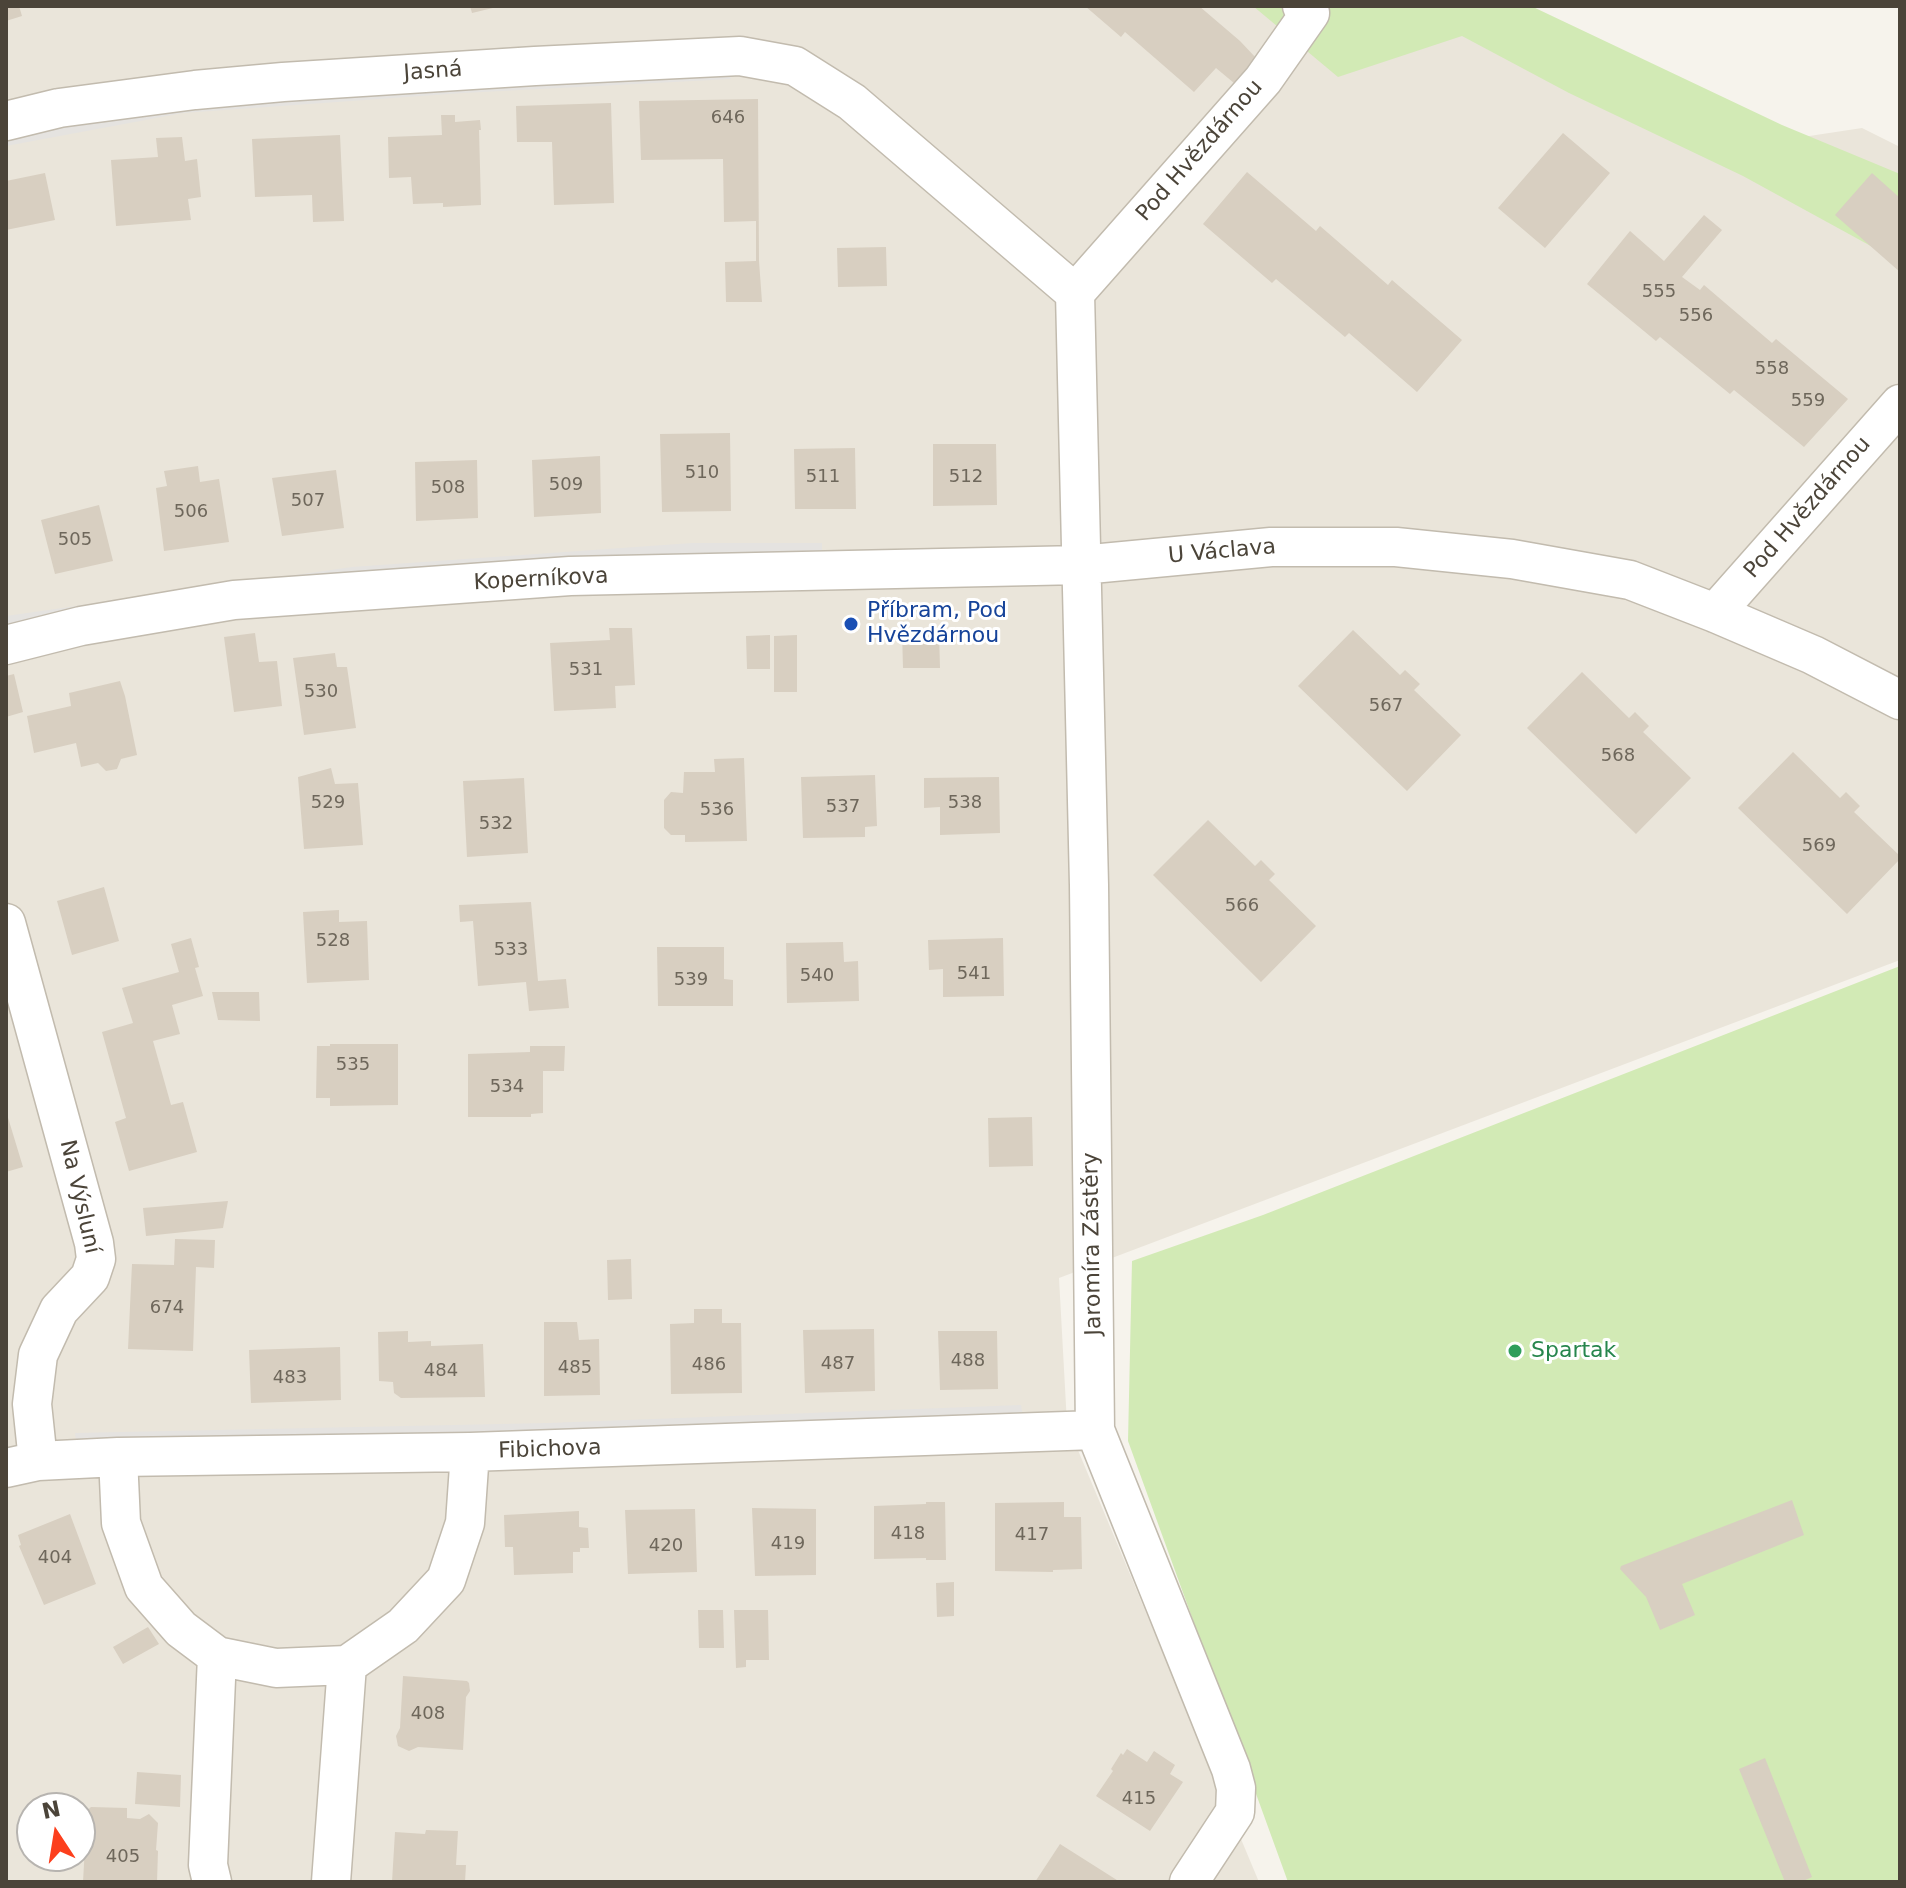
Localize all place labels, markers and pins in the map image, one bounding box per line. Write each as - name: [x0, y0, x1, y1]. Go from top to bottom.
- place label: Příbram, Pod Hvězdárnou: [867, 598, 1007, 650]
- marker: Příbram, Pod Hvězdárnou: [842, 615, 860, 633]
- place label: Spartak: [1531, 1338, 1616, 1364]
- marker: Spartak: [1506, 1342, 1524, 1360]

